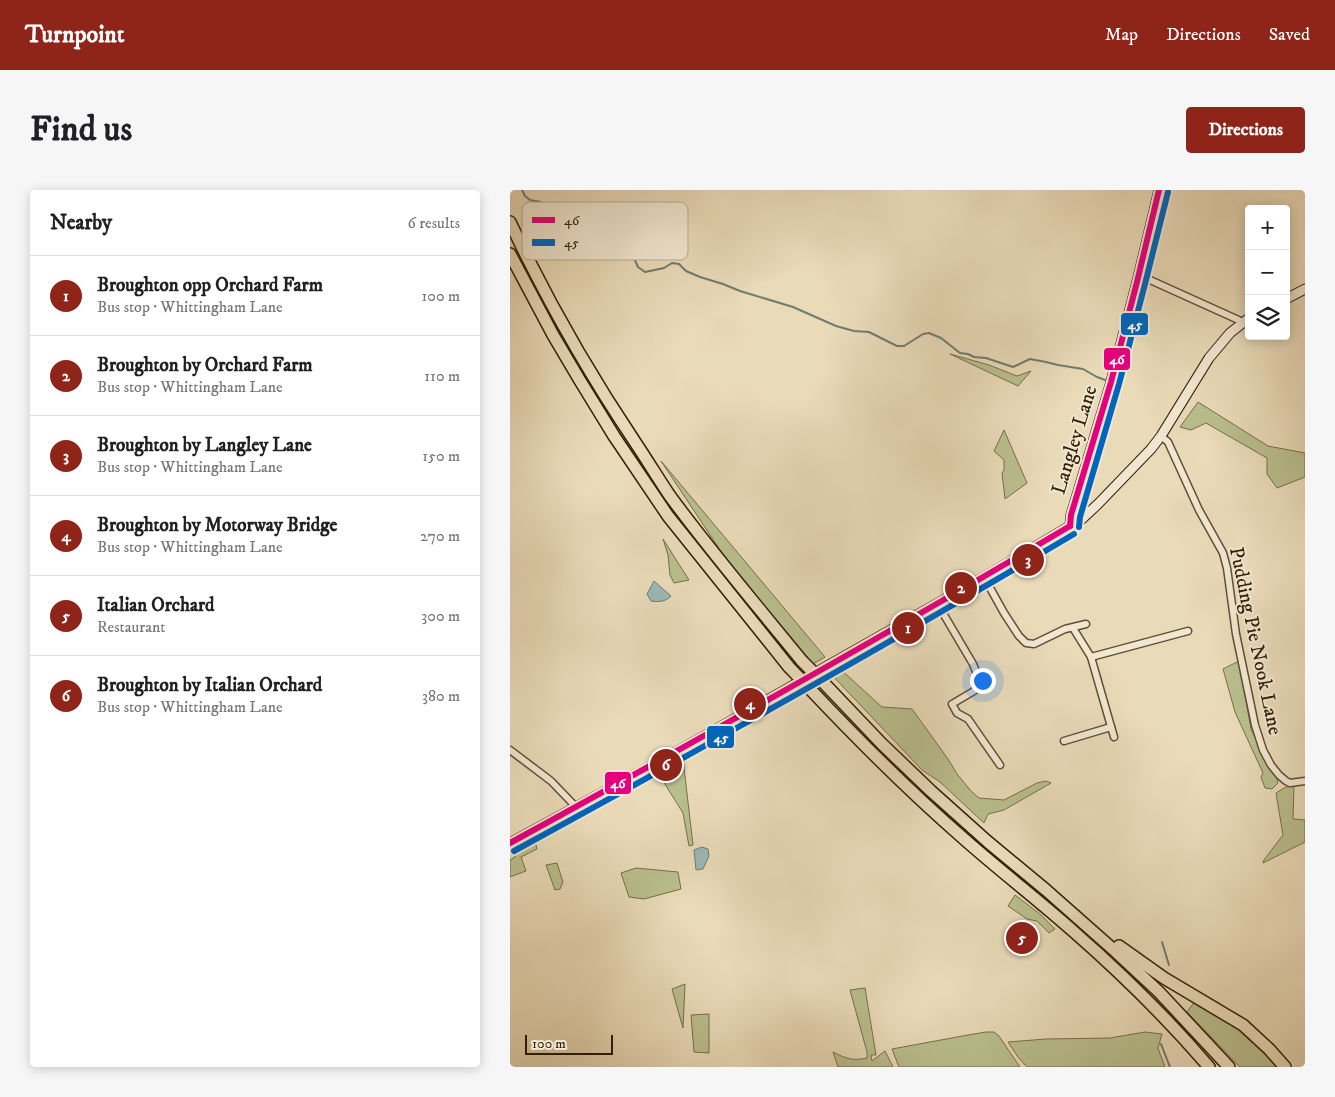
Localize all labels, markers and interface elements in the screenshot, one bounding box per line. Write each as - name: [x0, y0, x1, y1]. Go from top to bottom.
- text: Turnpoint: [25, 20, 124, 50]
- text: Map: [1105, 24, 1138, 46]
- text: Directions: [1166, 24, 1241, 46]
- text: Saved: [1269, 24, 1310, 46]
- button: Directions: [1186, 107, 1305, 153]
- text: Find us: [30, 108, 132, 152]
- legend: [522, 202, 688, 260]
- map controls: [1245, 205, 1290, 340]
- button: +: [1245, 205, 1290, 250]
- text: Nearby: [50, 210, 112, 236]
- text: 46: [564, 212, 580, 230]
- text: 6 results: [407, 213, 460, 233]
- text: 45: [564, 234, 579, 252]
- button: −: [1245, 250, 1290, 295]
- text: Broughton opp Orchard Farm: [97, 274, 323, 297]
- text: 1: [63, 286, 69, 306]
- text: 100 m: [422, 286, 460, 306]
- button: layers: [1245, 295, 1290, 340]
- text: Bus stop · Whittingham Lane: [97, 297, 283, 317]
- line badge: 45: [1120, 312, 1149, 336]
- text: 45: [1127, 316, 1143, 334]
- line badge: 46: [1103, 347, 1131, 371]
- text: 46: [1108, 351, 1125, 369]
- text: Broughton by Orchard Farm: [97, 354, 313, 377]
- text: 2: [62, 366, 70, 386]
- text: 110 m: [424, 366, 460, 386]
- text: Bus stop · Whittingham Lane: [97, 377, 283, 397]
- street label: Langley Lane: [1047, 382, 1103, 498]
- text: Broughton by Langley Lane: [97, 434, 312, 457]
- text: 3: [63, 446, 69, 466]
- text: 150 m: [422, 446, 460, 466]
- text: Bus stop · Whittingham Lane: [97, 457, 283, 477]
- text: Broughton by Motorway Bridge: [97, 514, 337, 537]
- text: 4: [61, 526, 71, 546]
- text: 270 m: [420, 526, 460, 546]
- text: Bus stop · Whittingham Lane: [97, 537, 283, 557]
- pin: 3: [1012, 541, 1044, 579]
- street label: Pudding Pie Nook Lane: [1223, 545, 1287, 737]
- pin: 2: [945, 569, 977, 607]
- text: Italian Orchard: [97, 594, 215, 617]
- text: 5: [62, 606, 70, 626]
- text: 300 m: [421, 606, 460, 626]
- pin: 1: [892, 609, 924, 647]
- text: Restaurant: [97, 617, 165, 637]
- your location: [970, 668, 996, 694]
- text: Broughton by Italian Orchard: [97, 674, 322, 697]
- pin: 4: [734, 685, 766, 723]
- text: 6: [62, 686, 70, 706]
- text: 380 m: [422, 686, 460, 706]
- text: Bus stop · Whittingham Lane: [97, 697, 283, 717]
- line badge: 45: [706, 725, 735, 749]
- text: 45: [713, 729, 729, 747]
- pin: 6: [650, 746, 682, 784]
- line badge: 46: [604, 771, 632, 795]
- text: 46: [609, 775, 626, 793]
- pin: 5: [1006, 919, 1038, 957]
- scale bar: [525, 1032, 612, 1055]
- text: 100 m: [532, 1035, 566, 1053]

